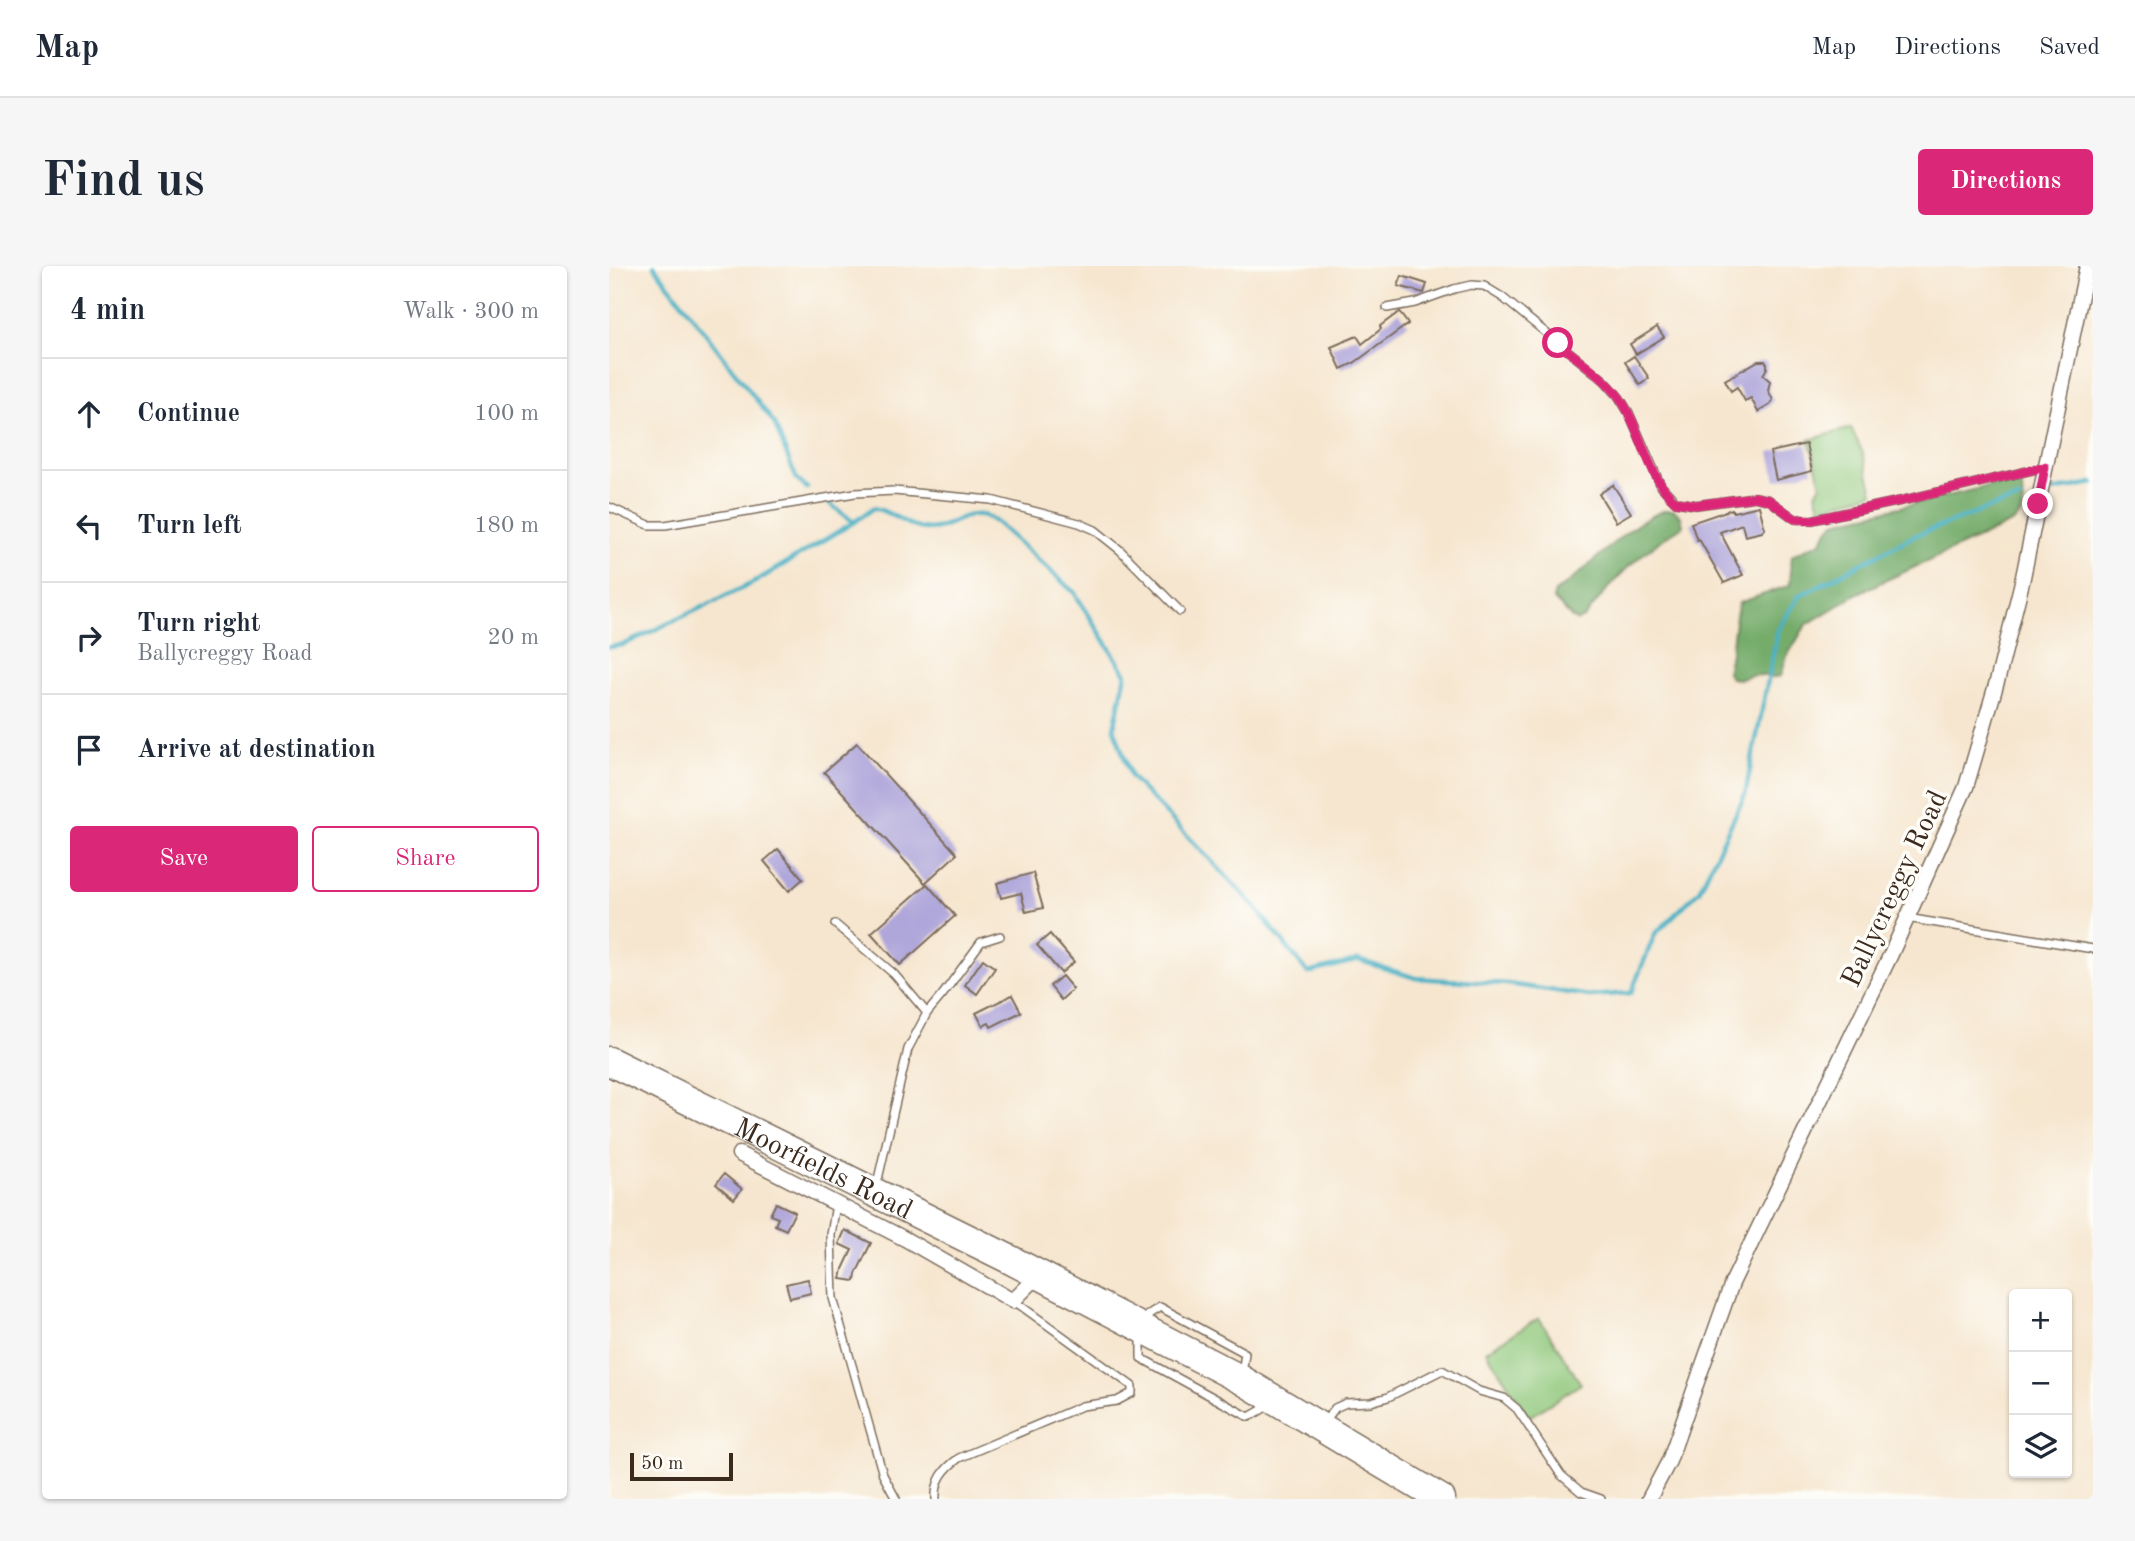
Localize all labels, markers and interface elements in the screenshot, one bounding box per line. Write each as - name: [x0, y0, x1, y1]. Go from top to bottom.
- text: Map: [35, 32, 99, 65]
- text: Map: [1812, 36, 1856, 60]
- text: Directions: [1894, 36, 2001, 60]
- text: Saved: [2039, 36, 2100, 60]
- button: Directions: [1918, 149, 2093, 215]
- text: Find us: [42, 158, 205, 207]
- text: 4 min: [70, 296, 145, 326]
- text: Walk · 300 m: [403, 300, 539, 323]
- route start: [1542, 327, 1573, 358]
- icon: ahead: [70, 395, 108, 433]
- text: Continue: [137, 401, 240, 427]
- text: 100 m: [474, 402, 539, 425]
- route end: [2022, 488, 2053, 519]
- icon: left: [70, 507, 108, 545]
- text: Turn left: [137, 513, 242, 539]
- text: 180 m: [474, 514, 539, 537]
- text: Turn right: [137, 611, 260, 637]
- icon: right: [70, 619, 108, 657]
- text: 20 m: [488, 626, 539, 649]
- text: Ballycreggy Road: [137, 642, 313, 665]
- icon: arrive: [70, 731, 108, 769]
- text: Arrive at destination: [137, 737, 376, 763]
- street label: Ballycreggy Road: [1838, 787, 1954, 992]
- button: Save: [70, 826, 298, 892]
- button: Share: [312, 826, 539, 892]
- street label: Moorfields Road: [729, 1114, 916, 1226]
- map controls: [2009, 1289, 2072, 1478]
- button: +: [2009, 1289, 2072, 1352]
- button: −: [2009, 1352, 2072, 1415]
- button: layers: [2009, 1415, 2072, 1478]
- scale bar: [630, 1450, 733, 1482]
- text: 50 m: [641, 1455, 683, 1474]

